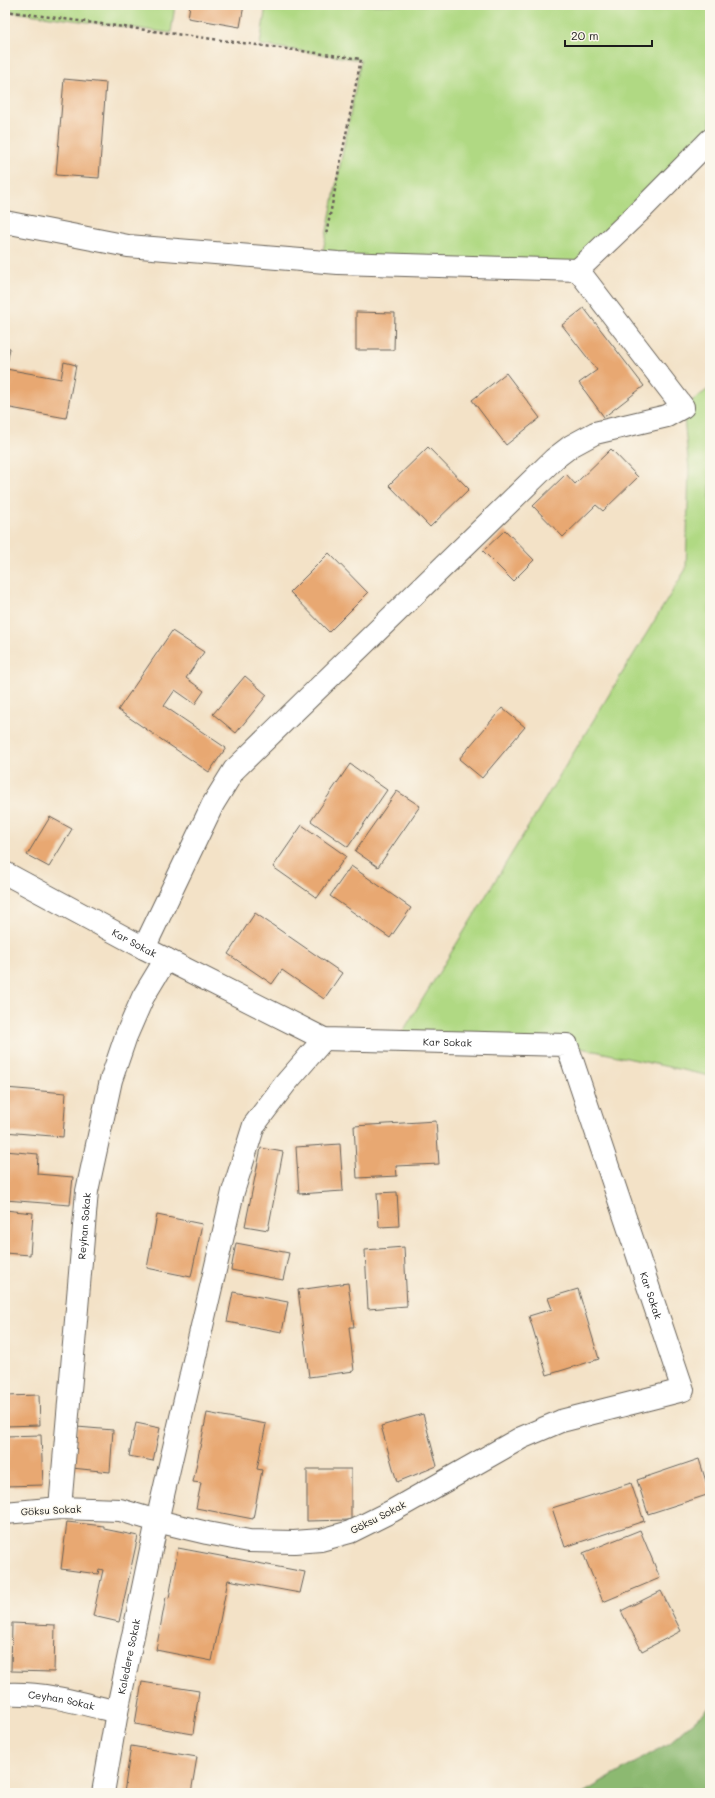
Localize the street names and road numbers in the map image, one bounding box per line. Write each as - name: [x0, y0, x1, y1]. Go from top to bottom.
- street label: Kar Sokak: [109, 925, 159, 960]
- street label: Kar Sokak: [423, 1034, 472, 1050]
- street label: Reyhan Sokak: [74, 1192, 94, 1260]
- street label: Kar Sokak: [637, 1270, 666, 1321]
- street label: Göksu Sokak: [348, 1497, 408, 1537]
- street label: Göksu Sokak: [20, 1501, 82, 1519]
- street label: Kaledere Sokak: [114, 1618, 143, 1695]
- street label: Ceyhan Sokak: [28, 1687, 96, 1713]

